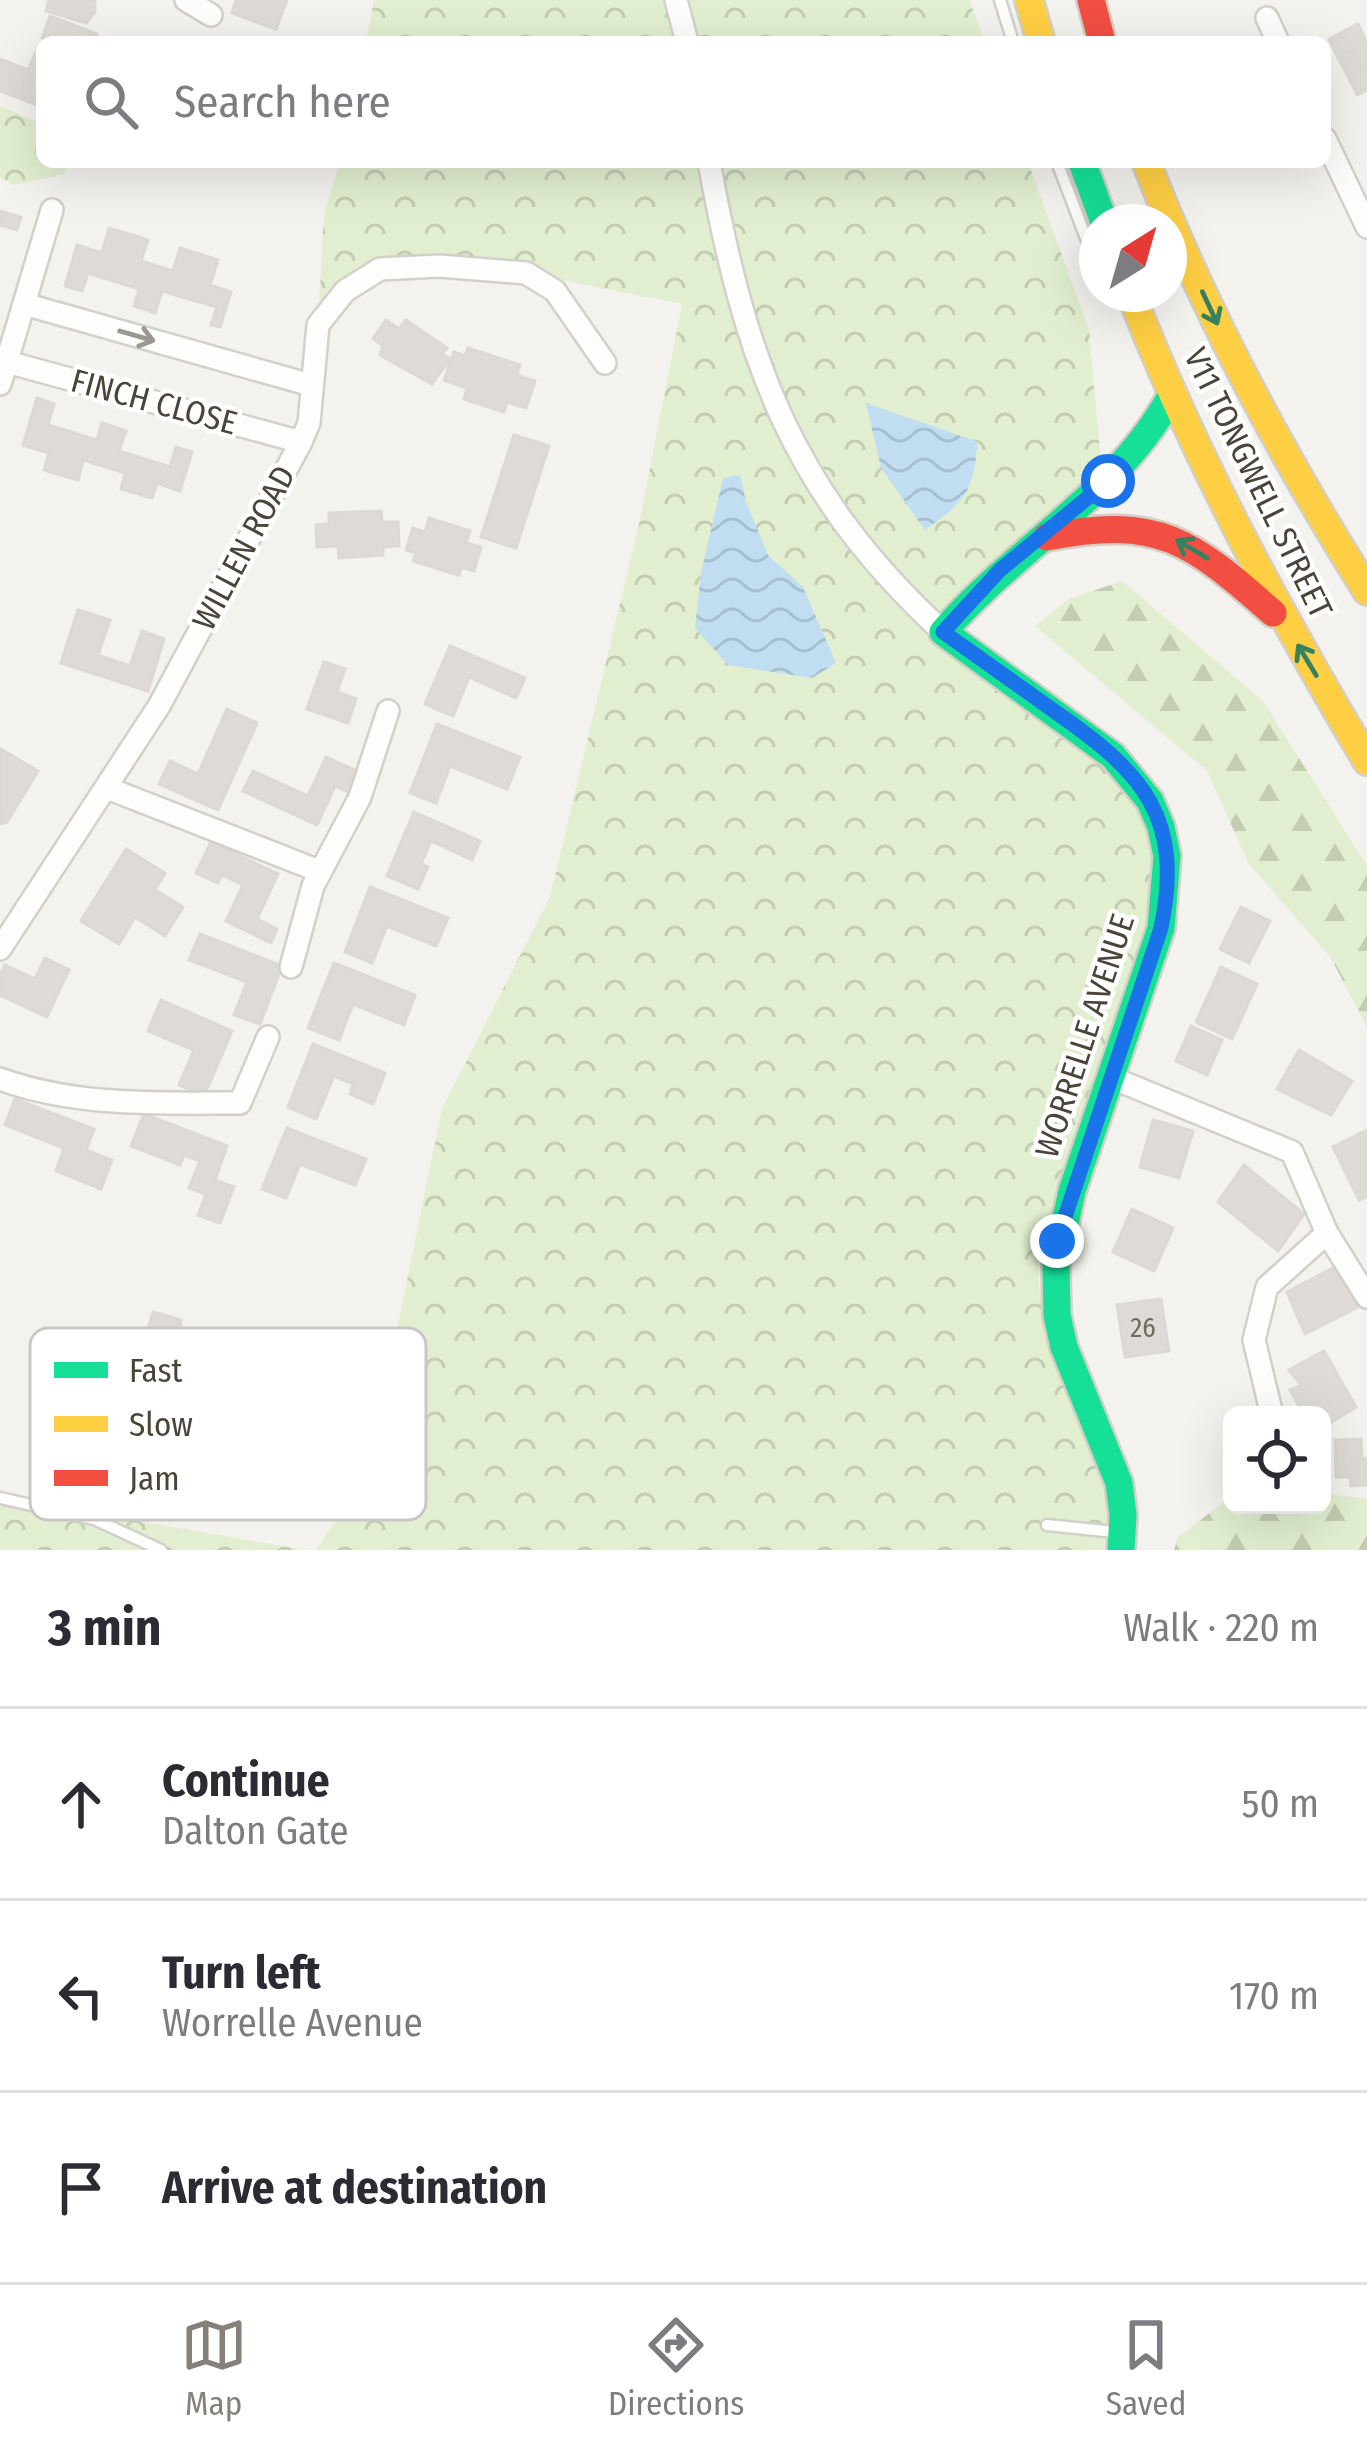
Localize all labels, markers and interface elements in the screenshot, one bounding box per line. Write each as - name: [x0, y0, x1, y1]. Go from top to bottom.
- search box: [36, 36, 1331, 168]
- icon: search: [78, 69, 144, 135]
- text: Search here: [174, 75, 391, 129]
- north arrow: [1079, 204, 1187, 312]
- one-way arrow: [1200, 289, 1222, 325]
- one-way arrow: [117, 326, 155, 348]
- street label: V11 TONGWELL STREET: [1175, 342, 1341, 625]
- street label: FINCH CLOSE: [67, 361, 241, 443]
- route start: [1081, 454, 1135, 508]
- street label: WILLEN ROAD: [184, 459, 304, 637]
- one-way arrow: [1175, 537, 1210, 561]
- one-way arrow: [1294, 644, 1318, 679]
- street label: WORRELLE AVENUE: [1027, 909, 1143, 1163]
- route end: [1030, 1214, 1084, 1268]
- house number: 26: [1130, 1312, 1156, 1344]
- legend: [30, 1328, 426, 1520]
- text: Fast: [129, 1351, 183, 1391]
- text: Slow: [129, 1405, 193, 1445]
- map controls: [1223, 1406, 1331, 1514]
- button: locate: [1223, 1406, 1331, 1514]
- text: Jam: [129, 1459, 180, 1499]
- text: 3 min: [48, 1597, 162, 1659]
- text: Walk · 220 m: [1123, 1605, 1319, 1651]
- text: Continue: [162, 1754, 330, 1808]
- icon: ahead: [48, 1771, 114, 1837]
- text: 50 m: [1242, 1781, 1319, 1827]
- text: Dalton Gate: [162, 1808, 349, 1854]
- text: Turn left: [162, 1946, 321, 2000]
- icon: left: [48, 1963, 114, 2029]
- text: 170 m: [1229, 1973, 1319, 2019]
- text: Worrelle Avenue: [162, 2000, 423, 2046]
- icon: arrive: [48, 2155, 114, 2221]
- text: Arrive at destination: [162, 2161, 547, 2215]
- tab: Map: [181, 2312, 247, 2424]
- tab: Directions: [608, 2312, 744, 2424]
- tab: Saved: [1106, 2312, 1186, 2424]

